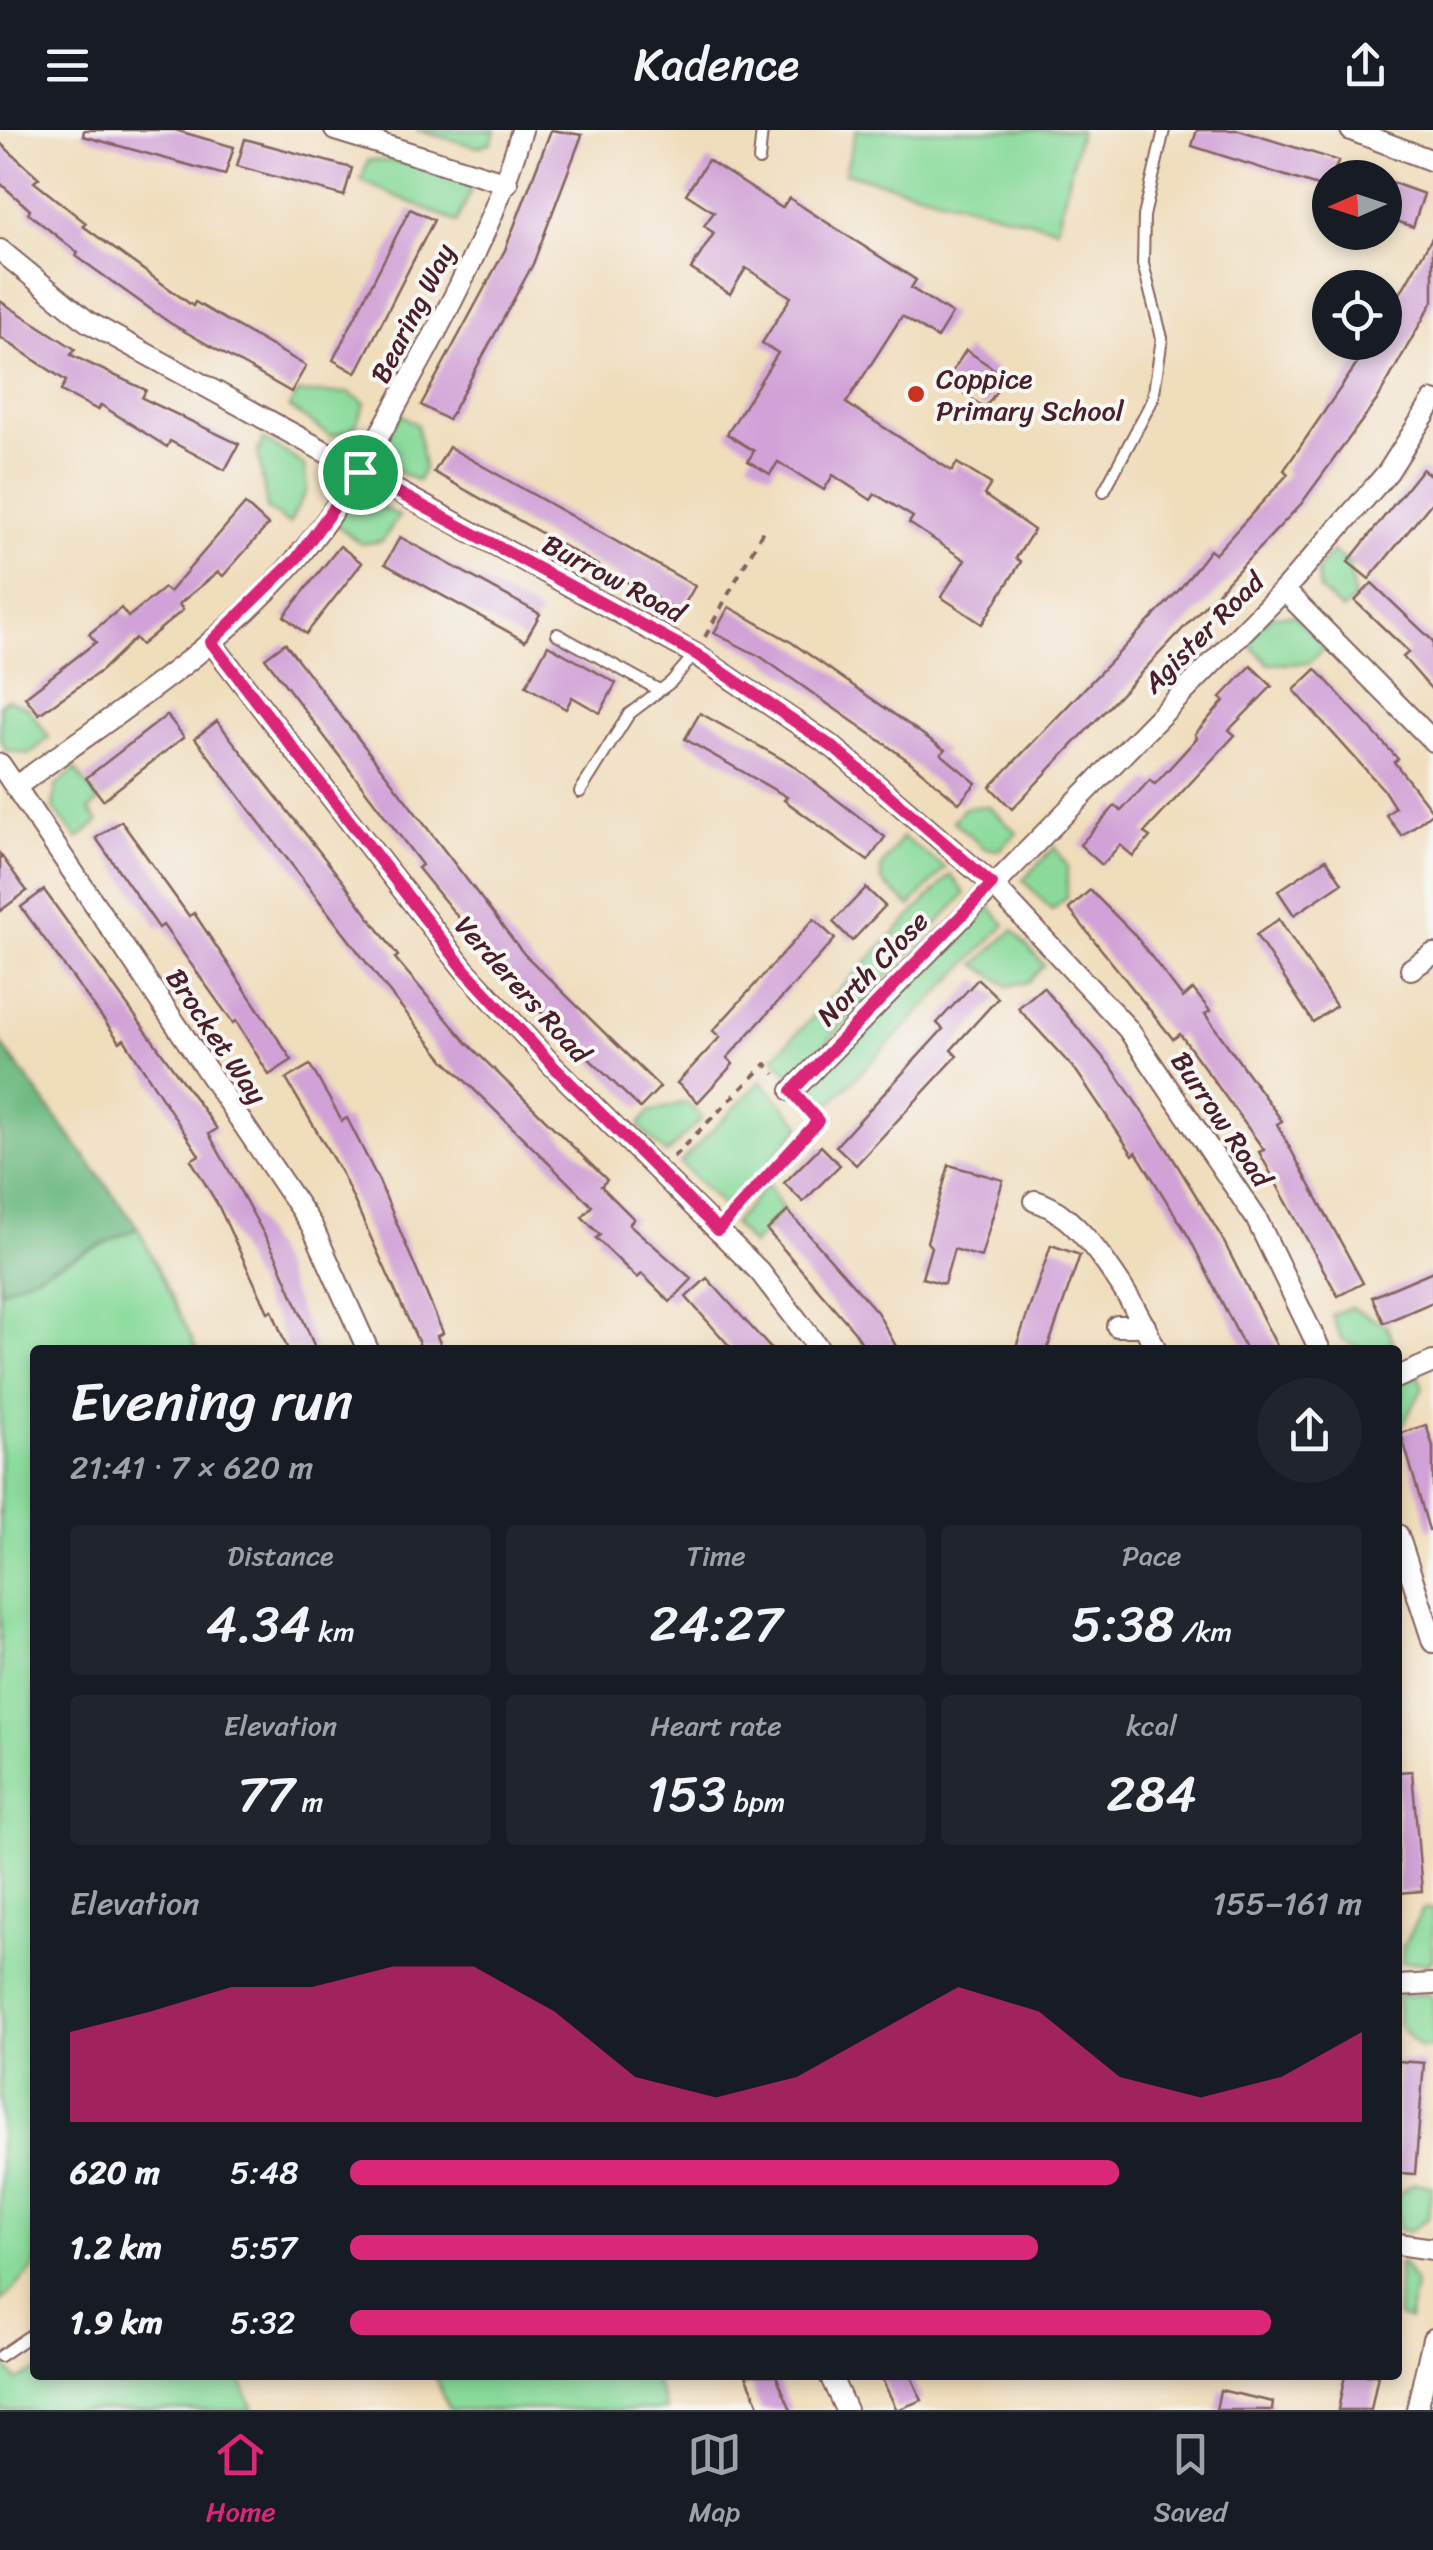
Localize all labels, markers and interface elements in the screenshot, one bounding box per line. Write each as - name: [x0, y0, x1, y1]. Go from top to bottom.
- text: Kadence: [634, 25, 799, 105]
- icon: menu: [40, 38, 95, 93]
- icon: share: [1338, 38, 1393, 93]
- north arrow: [1312, 160, 1402, 250]
- map controls: [1312, 160, 1402, 360]
- street label: Bearing Way: [356, 234, 469, 392]
- button: locate: [1312, 270, 1402, 360]
- place label: Coppice Primary School: [936, 354, 1125, 435]
- marker: Coppice Primary School: [905, 383, 927, 405]
- pin: [318, 430, 403, 515]
- icon: arrive: [333, 445, 388, 500]
- street label: Burrow Road: [533, 520, 696, 638]
- street label: Agister Road: [1130, 558, 1278, 706]
- street label: North Close: [804, 899, 941, 1038]
- street label: Verderers Road: [442, 904, 605, 1077]
- street label: Brocket Way: [153, 958, 281, 1115]
- street label: Burrow Road: [1158, 1041, 1287, 1200]
- text: Evening run: [70, 1353, 353, 1450]
- button: share: [1257, 1378, 1362, 1483]
- text: 21:41 · 7 × 620 m: [70, 1439, 313, 1496]
- text: Distance: [227, 1531, 333, 1580]
- text: Time: [686, 1531, 746, 1580]
- text: Pace: [1122, 1531, 1181, 1580]
- text: 4.34: [206, 1580, 311, 1669]
- text: 24:27: [650, 1580, 782, 1669]
- text: 5:38: [1071, 1580, 1175, 1669]
- text: km: [311, 1607, 355, 1656]
- text: /km: [1175, 1607, 1232, 1656]
- text: Elevation: [224, 1701, 337, 1750]
- text: Heart rate: [650, 1701, 782, 1750]
- text: kcal: [1126, 1701, 1177, 1750]
- text: 77: [237, 1750, 294, 1839]
- text: 153: [647, 1750, 726, 1839]
- text: 284: [1107, 1750, 1197, 1839]
- text: m: [294, 1777, 323, 1826]
- text: bpm: [726, 1777, 785, 1826]
- text: Elevation: [70, 1875, 200, 1932]
- text: 155–161 m: [1212, 1875, 1362, 1932]
- text: 620 m: [70, 2144, 160, 2201]
- text: 5:48: [230, 2144, 299, 2201]
- text: 1.2 km: [70, 2219, 162, 2276]
- text: 5:57: [230, 2219, 297, 2276]
- text: 1.9 km: [70, 2294, 163, 2351]
- text: 5:32: [230, 2294, 295, 2351]
- tab: Home: [206, 2427, 276, 2536]
- tab: Map: [687, 2427, 742, 2536]
- tab: Saved: [1153, 2427, 1227, 2536]

